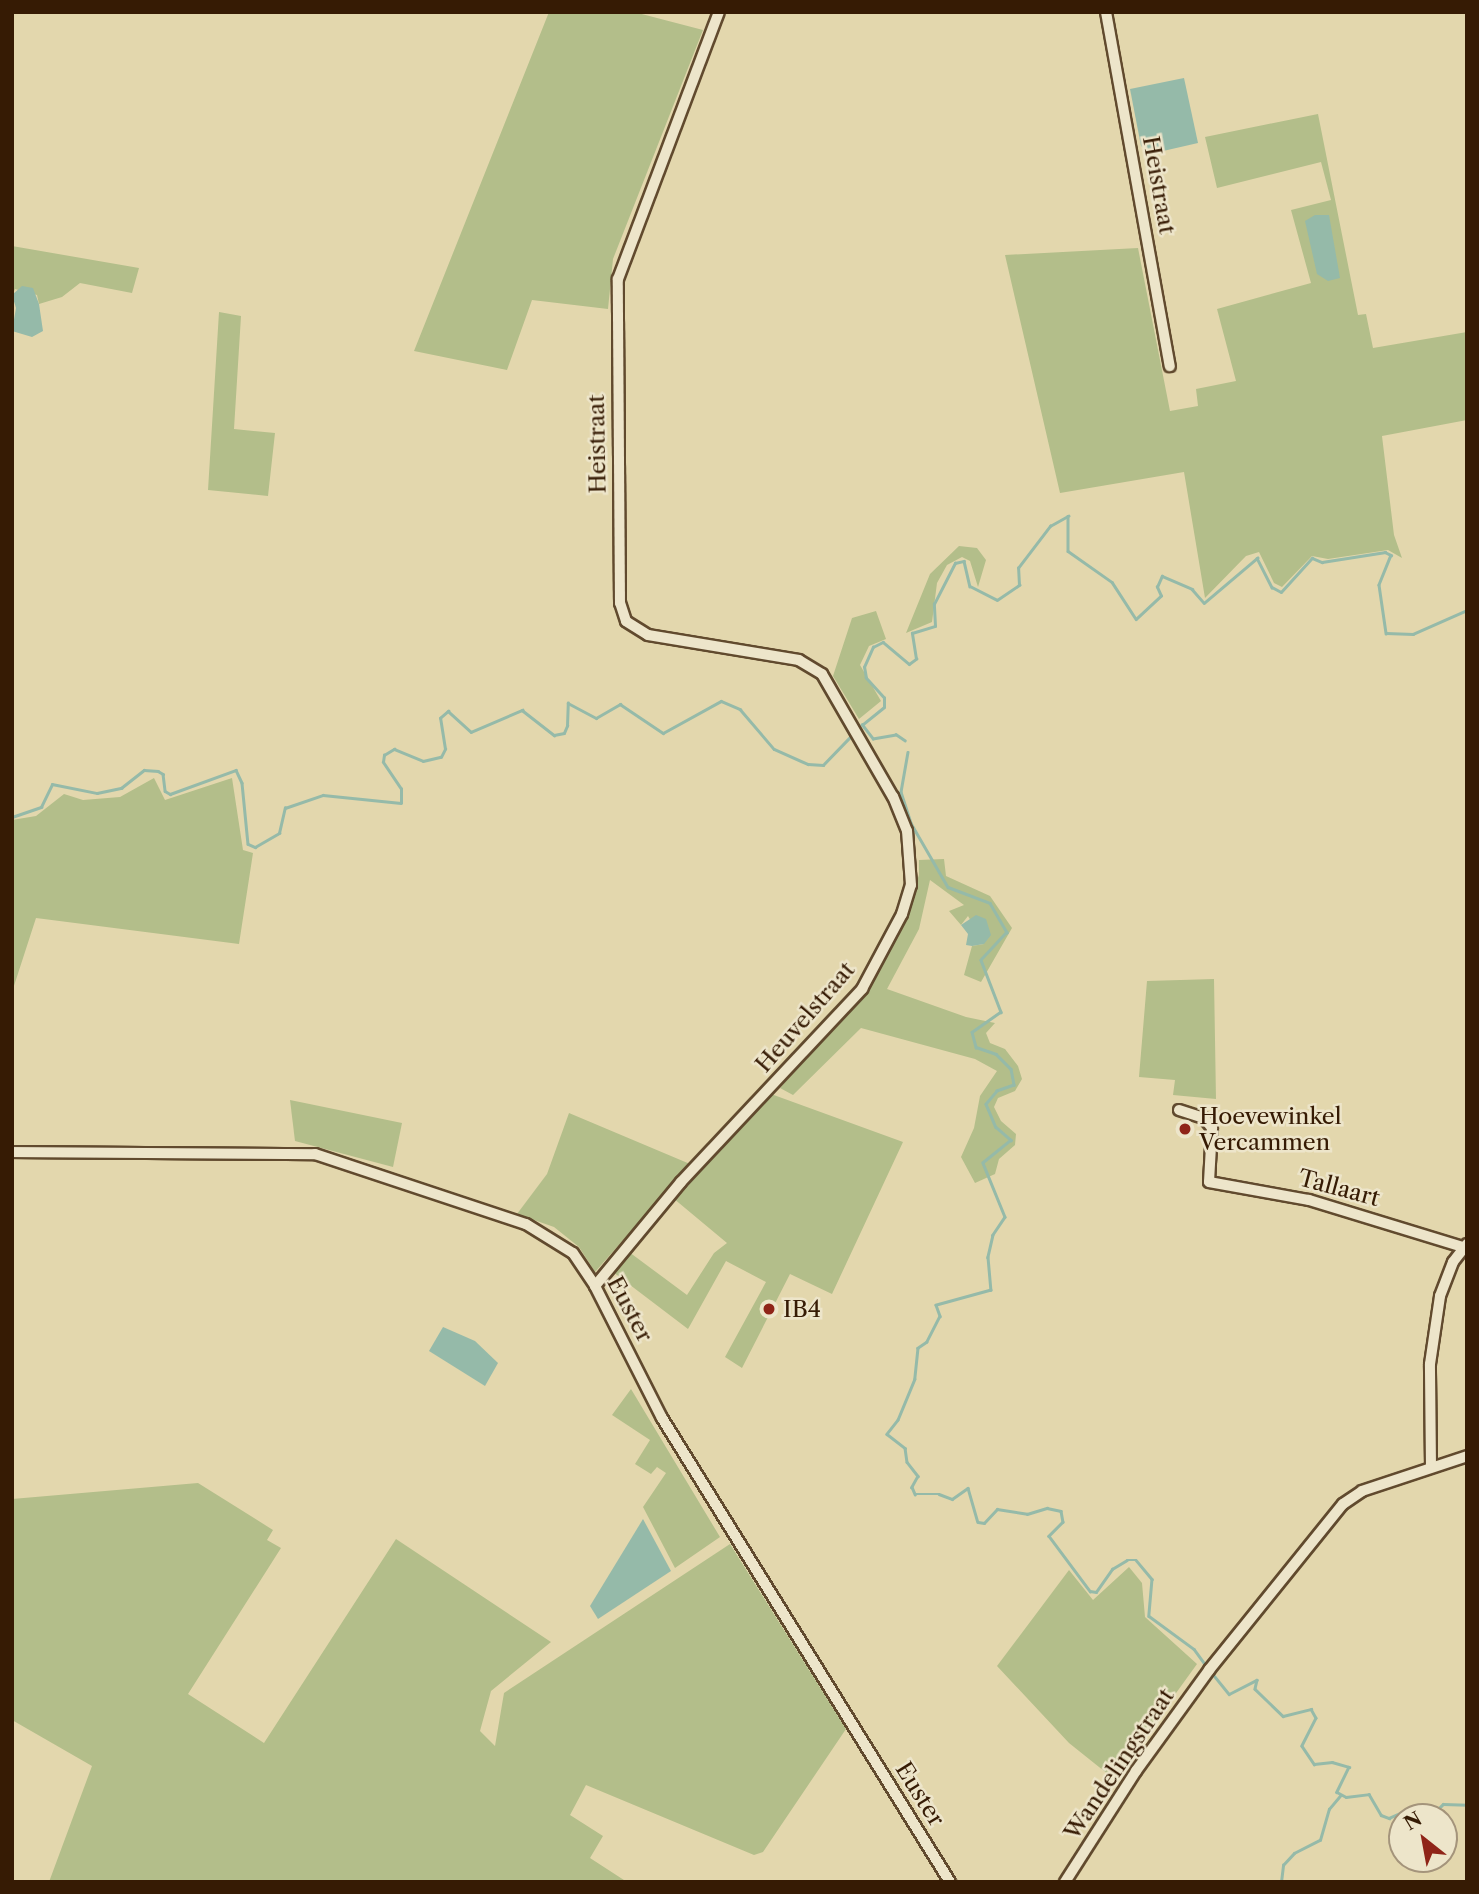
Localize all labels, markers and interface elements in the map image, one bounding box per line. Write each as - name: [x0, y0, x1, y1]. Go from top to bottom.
- street label: Heistraat: [1137, 134, 1181, 236]
- street label: Heistraat: [582, 394, 612, 494]
- street label: Heuvelstraat: [749, 956, 861, 1078]
- place label: Hoevewinkel Vercammen: [1199, 1102, 1342, 1156]
- marker: Hoevewinkel Vercammen: [1177, 1121, 1193, 1137]
- street label: Tallaart: [1295, 1164, 1383, 1212]
- street label: Euster: [601, 1271, 659, 1347]
- place label: IB4: [783, 1295, 821, 1323]
- marker: IB4: [761, 1301, 777, 1317]
- street label: Wandelingstraat: [1058, 1683, 1180, 1845]
- street label: Euster: [890, 1757, 950, 1831]
- north arrow: [1388, 1803, 1458, 1873]
- text: N: [1400, 1807, 1426, 1835]

